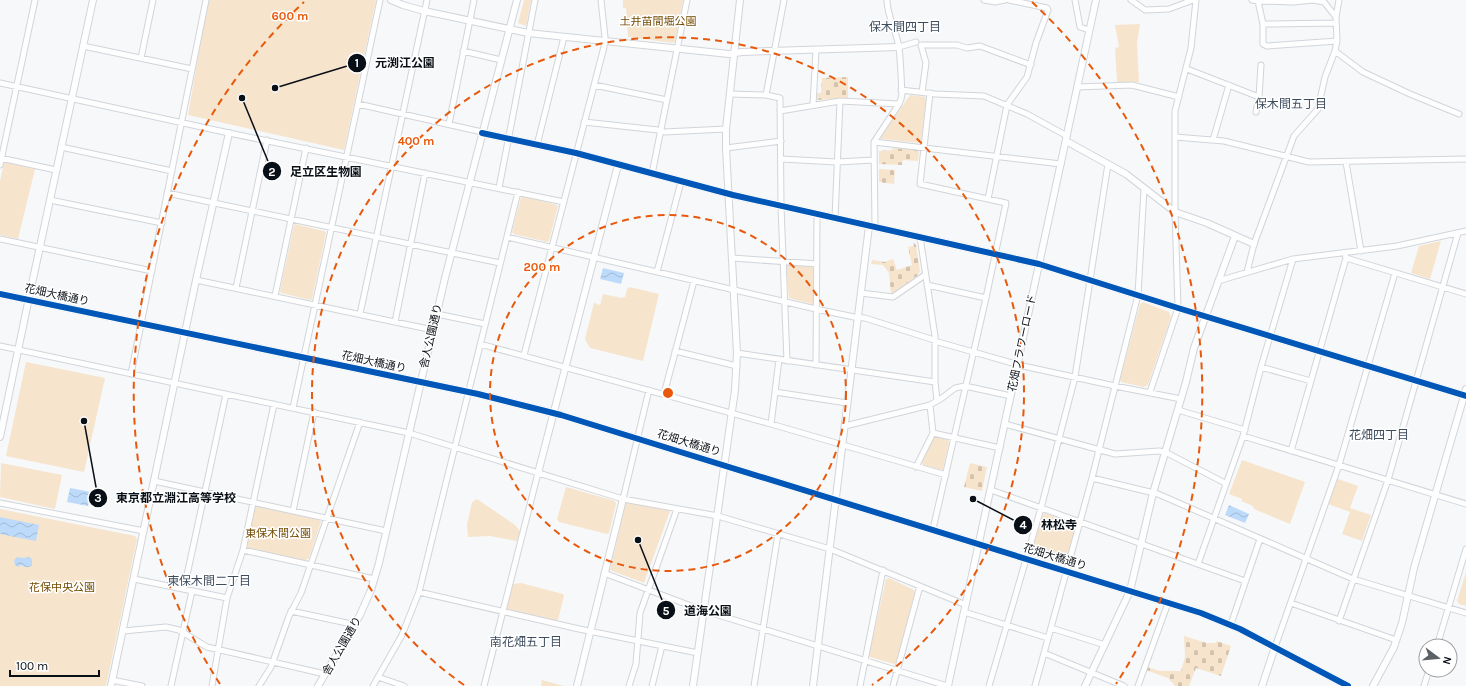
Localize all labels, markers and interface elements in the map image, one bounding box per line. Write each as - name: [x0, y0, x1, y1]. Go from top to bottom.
- text: 600 m: [272, 9, 308, 23]
- park label: 土井苗間堀公園: [620, 15, 697, 28]
- district label: 保木間四丁目: [869, 20, 941, 34]
- callout: 元渕江公園: [347, 51, 443, 75]
- text: 1: [355, 56, 359, 70]
- text: 元渕江公園: [375, 56, 435, 70]
- district label: 保木間五丁目: [1255, 97, 1327, 111]
- text: 400 m: [398, 134, 434, 148]
- callout: 足立区生物園: [262, 159, 370, 183]
- text: 2: [268, 165, 276, 179]
- text: 足立区生物園: [290, 165, 362, 179]
- text: 200 m: [524, 260, 560, 274]
- street label: 花畑大橋通り: [23, 282, 91, 308]
- street label: 花畑フラワーロード: [1005, 293, 1039, 393]
- street label: 舎人公園通り: [417, 302, 445, 370]
- street label: 花畑大橋通り: [340, 349, 408, 375]
- centre of rings: [661, 386, 675, 400]
- street label: 花畑大橋通り: [656, 427, 722, 459]
- district label: 花畑四丁目: [1349, 428, 1409, 442]
- callout: 東京都立淵江高等学校: [88, 486, 244, 510]
- text: 3: [94, 491, 102, 505]
- text: 東京都立淵江高等学校: [116, 491, 236, 505]
- callout: 林松寺: [1013, 513, 1085, 537]
- text: 4: [1019, 518, 1027, 532]
- text: 林松寺: [1041, 518, 1077, 532]
- park label: 東保木間公園: [245, 527, 311, 540]
- street label: 花畑大橋通り: [1022, 541, 1088, 573]
- district label: 東保木間二丁目: [167, 574, 251, 588]
- park label: 花保中央公園: [29, 581, 95, 594]
- callout: 道海公園: [656, 598, 740, 622]
- text: 5: [663, 604, 670, 618]
- text: 道海公園: [684, 604, 732, 618]
- street label: 舎人公園通り: [320, 614, 364, 678]
- district label: 南花畑五丁目: [490, 635, 562, 649]
- north arrow: [1418, 638, 1458, 678]
- scale bar: [10, 652, 99, 678]
- text: N: [1440, 655, 1454, 666]
- text: 100 m: [16, 659, 48, 673]

